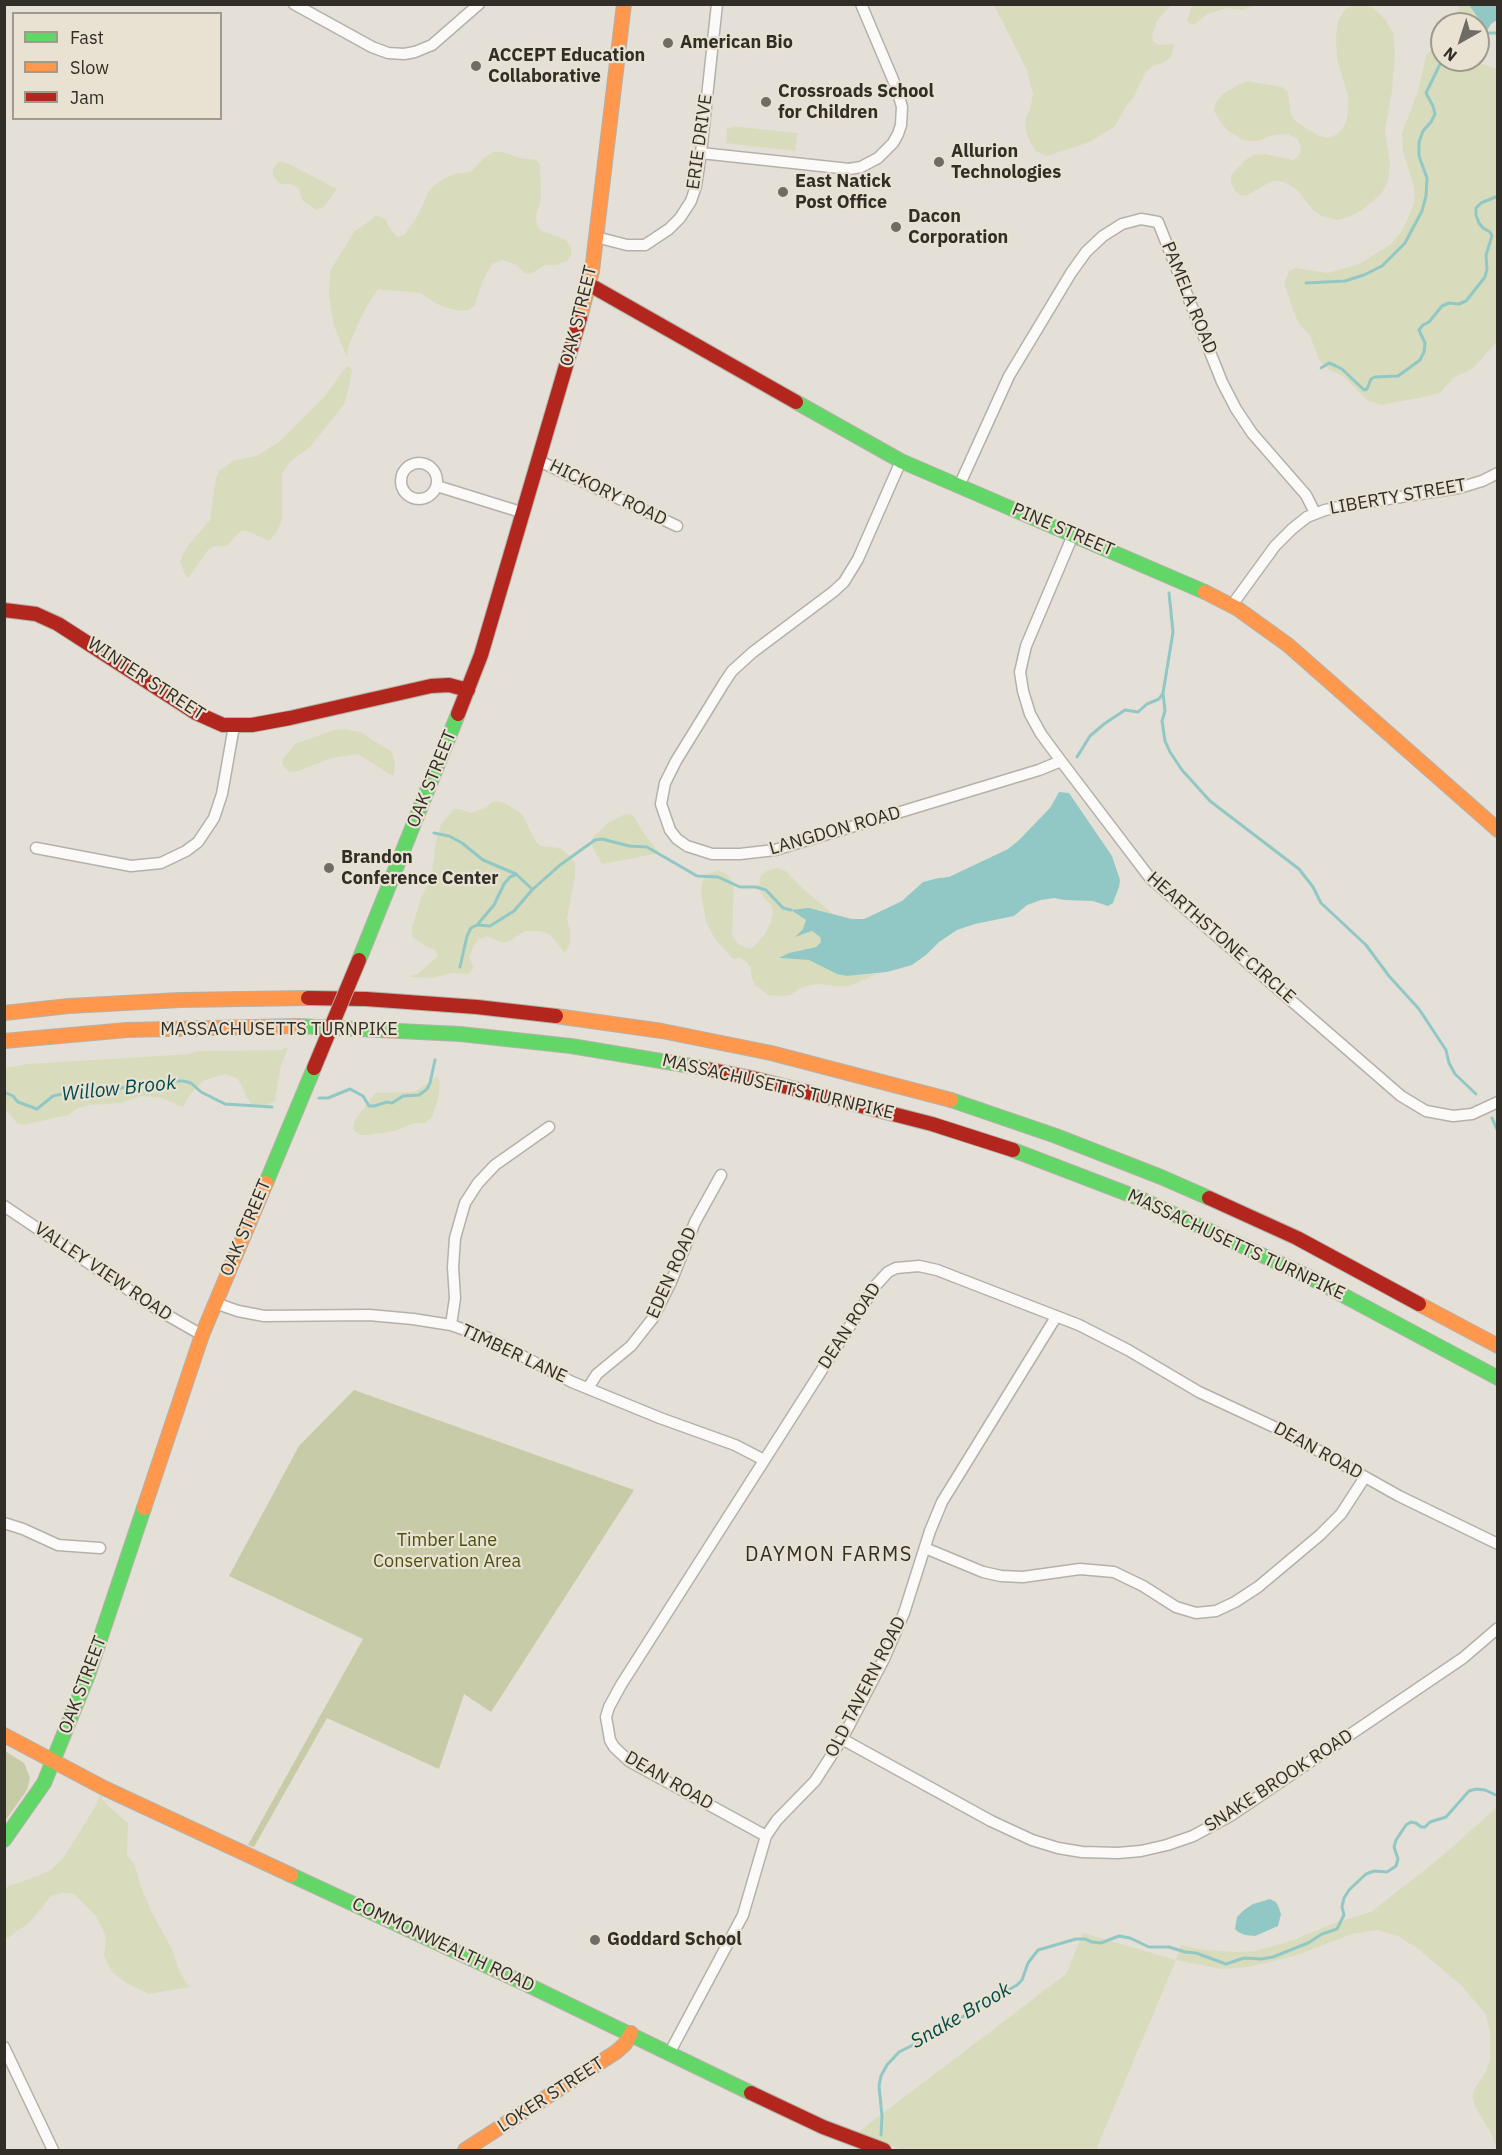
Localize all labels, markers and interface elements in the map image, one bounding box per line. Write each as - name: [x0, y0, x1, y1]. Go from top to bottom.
- legend: [12, 12, 222, 120]
- north arrow: [1430, 12, 1490, 72]
- text: Fast: [70, 26, 104, 49]
- place label: American Bio: [680, 32, 793, 54]
- marker: American Bio: [661, 36, 675, 50]
- text: N: [1439, 43, 1461, 66]
- place label: ACCEPT Education Collaborative: [488, 45, 645, 88]
- text: Slow: [70, 56, 109, 79]
- marker: ACCEPT Education Collaborative: [469, 59, 483, 73]
- place label: Crossroads School for Children: [778, 81, 934, 124]
- text: Jam: [70, 86, 105, 109]
- street label: ERIE DRIVE: [683, 93, 717, 191]
- marker: Crossroads School for Children: [759, 95, 773, 109]
- place label: Allurion Technologies: [951, 141, 1061, 184]
- marker: Allurion Technologies: [932, 155, 946, 169]
- place label: East Natick Post Office: [795, 171, 891, 213]
- marker: East Natick Post Office: [776, 185, 790, 199]
- place label: Dacon Corporation: [908, 206, 1008, 248]
- marker: Dacon Corporation: [889, 220, 903, 234]
- street label: PAMELA ROAD: [1157, 239, 1221, 357]
- street label: OAK STREET: [556, 263, 602, 369]
- street label: HICKORY ROAD: [546, 455, 670, 531]
- street label: LIBERTY STREET: [1328, 474, 1468, 520]
- street label: PINE STREET: [1009, 499, 1117, 561]
- street label: WINTER STREET: [83, 633, 209, 725]
- street label: OAK STREET: [403, 727, 461, 831]
- street label: LANGDON ROAD: [767, 802, 903, 860]
- place label: Brandon Conference Center: [341, 847, 499, 890]
- marker: Brandon Conference Center: [322, 861, 336, 875]
- street label: HEARTHSTONE CIRCLE: [1142, 868, 1300, 1008]
- street label: MASSACHUSETTS TURNPIKE: [160, 1019, 398, 1041]
- street label: MASSACHUSETTS TURNPIKE: [660, 1050, 896, 1124]
- water label: Willow Brook: [61, 1071, 177, 1107]
- street label: OAK STREET: [216, 1176, 276, 1280]
- street label: MASSACHUSETTS TURNPIKE: [1124, 1185, 1348, 1305]
- street label: VALLEY VIEW ROAD: [30, 1218, 176, 1326]
- street label: EDEN ROAD: [642, 1224, 702, 1322]
- street label: DEAN ROAD: [814, 1279, 886, 1373]
- street label: TIMBER LANE: [458, 1320, 570, 1388]
- street label: DEAN ROAD: [1270, 1418, 1366, 1484]
- park label: Timber Lane Conservation Area: [373, 1530, 521, 1572]
- district label: DAYMON FARMS: [745, 1543, 913, 1567]
- street label: OLD TAVERN ROAD: [821, 1613, 911, 1761]
- street label: OAK STREET: [54, 1633, 112, 1737]
- street label: SNAKE BROOK ROAD: [1201, 1725, 1357, 1837]
- street label: DEAN ROAD: [621, 1747, 717, 1815]
- street label: COMMONWEALTH ROAD: [348, 1893, 538, 1997]
- place label: Goddard School: [607, 1929, 742, 1951]
- marker: Goddard School: [588, 1933, 602, 1947]
- water label: Snake Brook: [907, 1978, 1015, 2054]
- street label: LOKER STREET: [494, 2053, 608, 2137]

